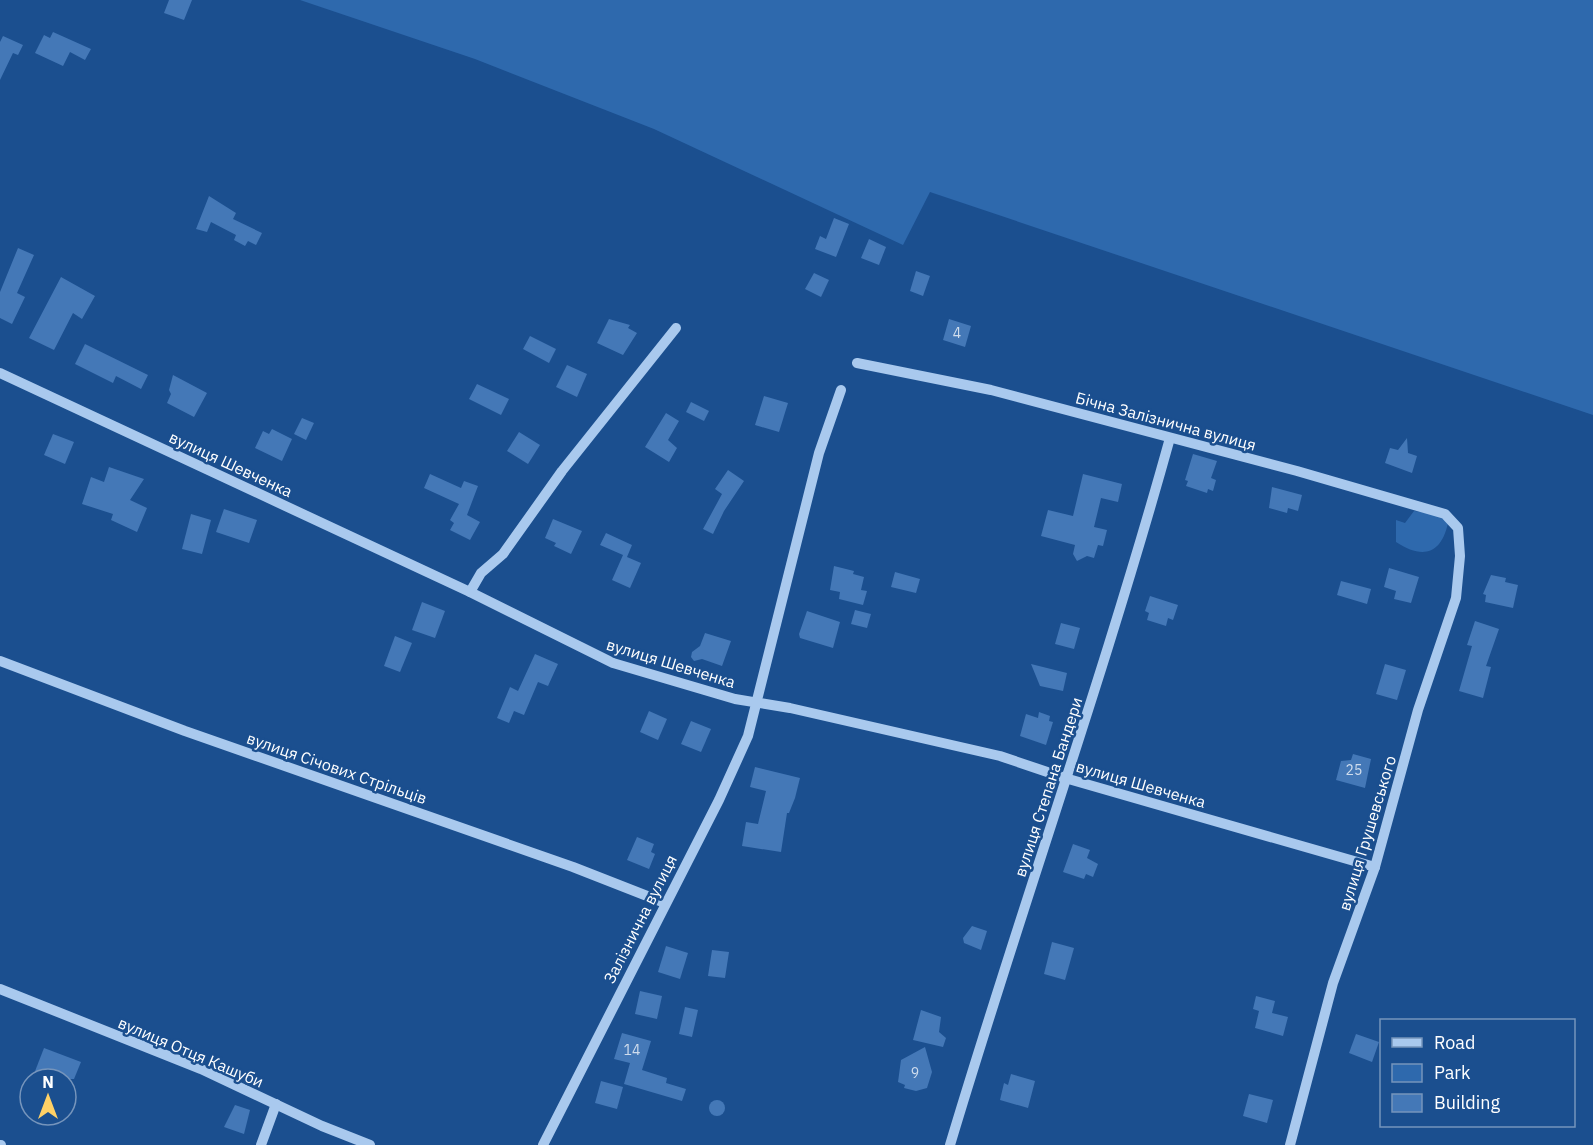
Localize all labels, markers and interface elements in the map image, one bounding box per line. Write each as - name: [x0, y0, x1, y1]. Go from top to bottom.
- house number: 4: [953, 324, 961, 342]
- street label: Бічна Залізнична вулиця: [1074, 387, 1258, 455]
- street label: вулиця Шевченка: [166, 427, 296, 502]
- street label: вулиця Шевченка: [604, 634, 738, 692]
- street label: вулиця Степана Бандери: [1010, 695, 1086, 879]
- street label: вулиця Січових Стрільців: [244, 728, 430, 808]
- street label: вулиця Грушевського: [1334, 753, 1400, 913]
- street label: вулиця Шевченка: [1074, 756, 1209, 812]
- house number: 25: [1346, 761, 1362, 779]
- street label: Залізнична вулиця: [599, 851, 681, 987]
- street label: вулиця Отця Кашуби: [115, 1012, 267, 1092]
- legend: [1380, 1019, 1575, 1127]
- text: Road: [1434, 1031, 1475, 1054]
- house number: 14: [624, 1041, 640, 1059]
- text: Park: [1434, 1061, 1471, 1084]
- house number: 9: [911, 1064, 919, 1082]
- north arrow: [18, 1067, 78, 1127]
- text: N: [42, 1072, 54, 1092]
- text: Building: [1434, 1091, 1501, 1114]

